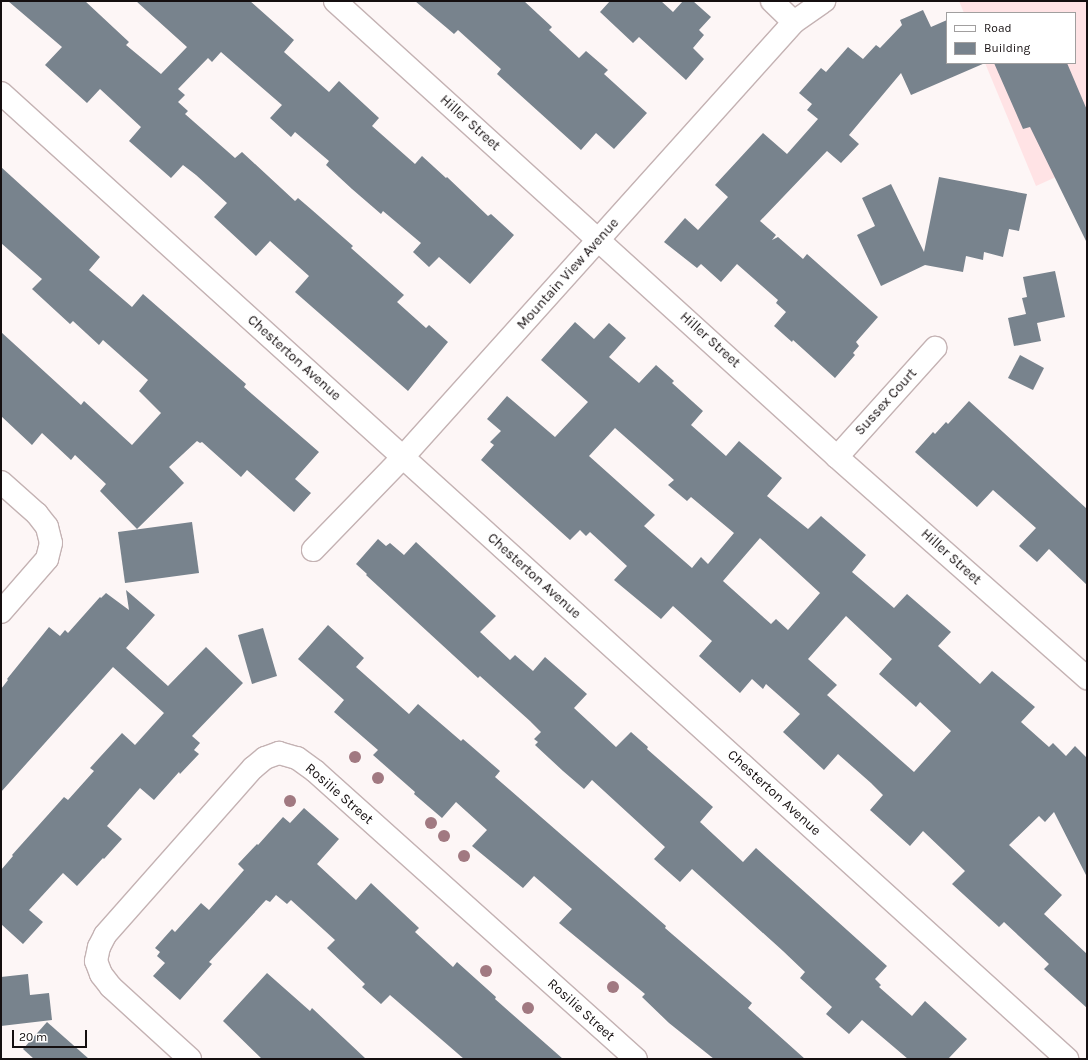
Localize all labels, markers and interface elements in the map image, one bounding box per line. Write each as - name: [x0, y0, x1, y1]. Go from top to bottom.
- legend: [946, 12, 1076, 64]
- text: Road: [984, 21, 1012, 35]
- text: Building: [984, 41, 1030, 55]
- street label: Hiller Street: [436, 92, 504, 154]
- street label: Mountain View Avenue: [514, 215, 622, 333]
- street label: Hiller Street: [676, 309, 744, 371]
- street label: Chesterton Avenue: [244, 312, 344, 404]
- street label: Sussex Court: [852, 365, 920, 439]
- street label: Hiller Street: [917, 526, 985, 588]
- street label: Chesterton Avenue: [484, 530, 584, 622]
- street label: Chesterton Avenue: [724, 747, 824, 839]
- street label: Rosilie Street: [301, 760, 377, 828]
- street label: Rosilie Street: [544, 975, 618, 1045]
- scale bar: [14, 1022, 89, 1048]
- text: 20 m: [19, 1030, 47, 1044]

